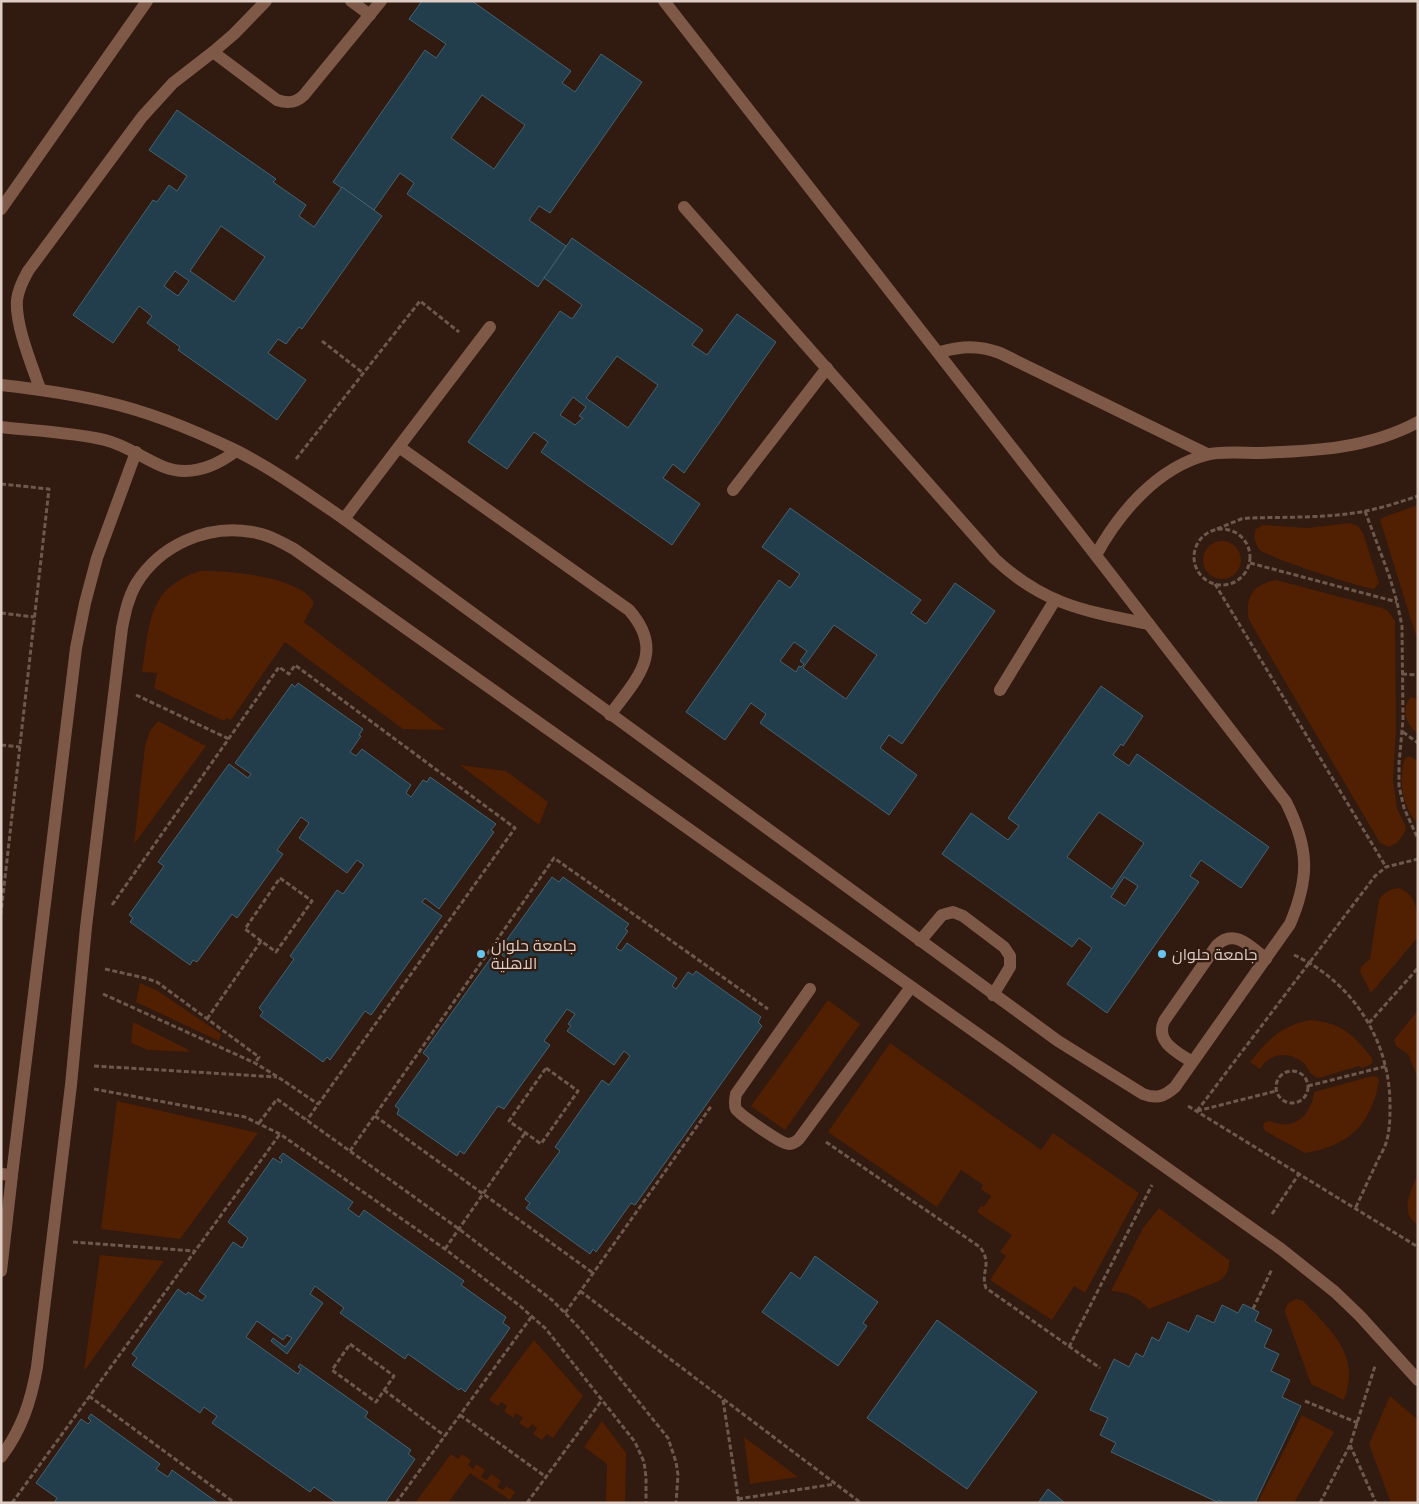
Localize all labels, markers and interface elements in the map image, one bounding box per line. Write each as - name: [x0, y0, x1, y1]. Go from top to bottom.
- place label: جامعة حلوان الاهلية: [491, 935, 576, 973]
- place label: جامعة حلوان: [1172, 944, 1257, 965]
- marker: جامعة حلوان الاهلية: [475, 948, 487, 960]
- marker: جامعة حلوان: [1156, 948, 1168, 960]

